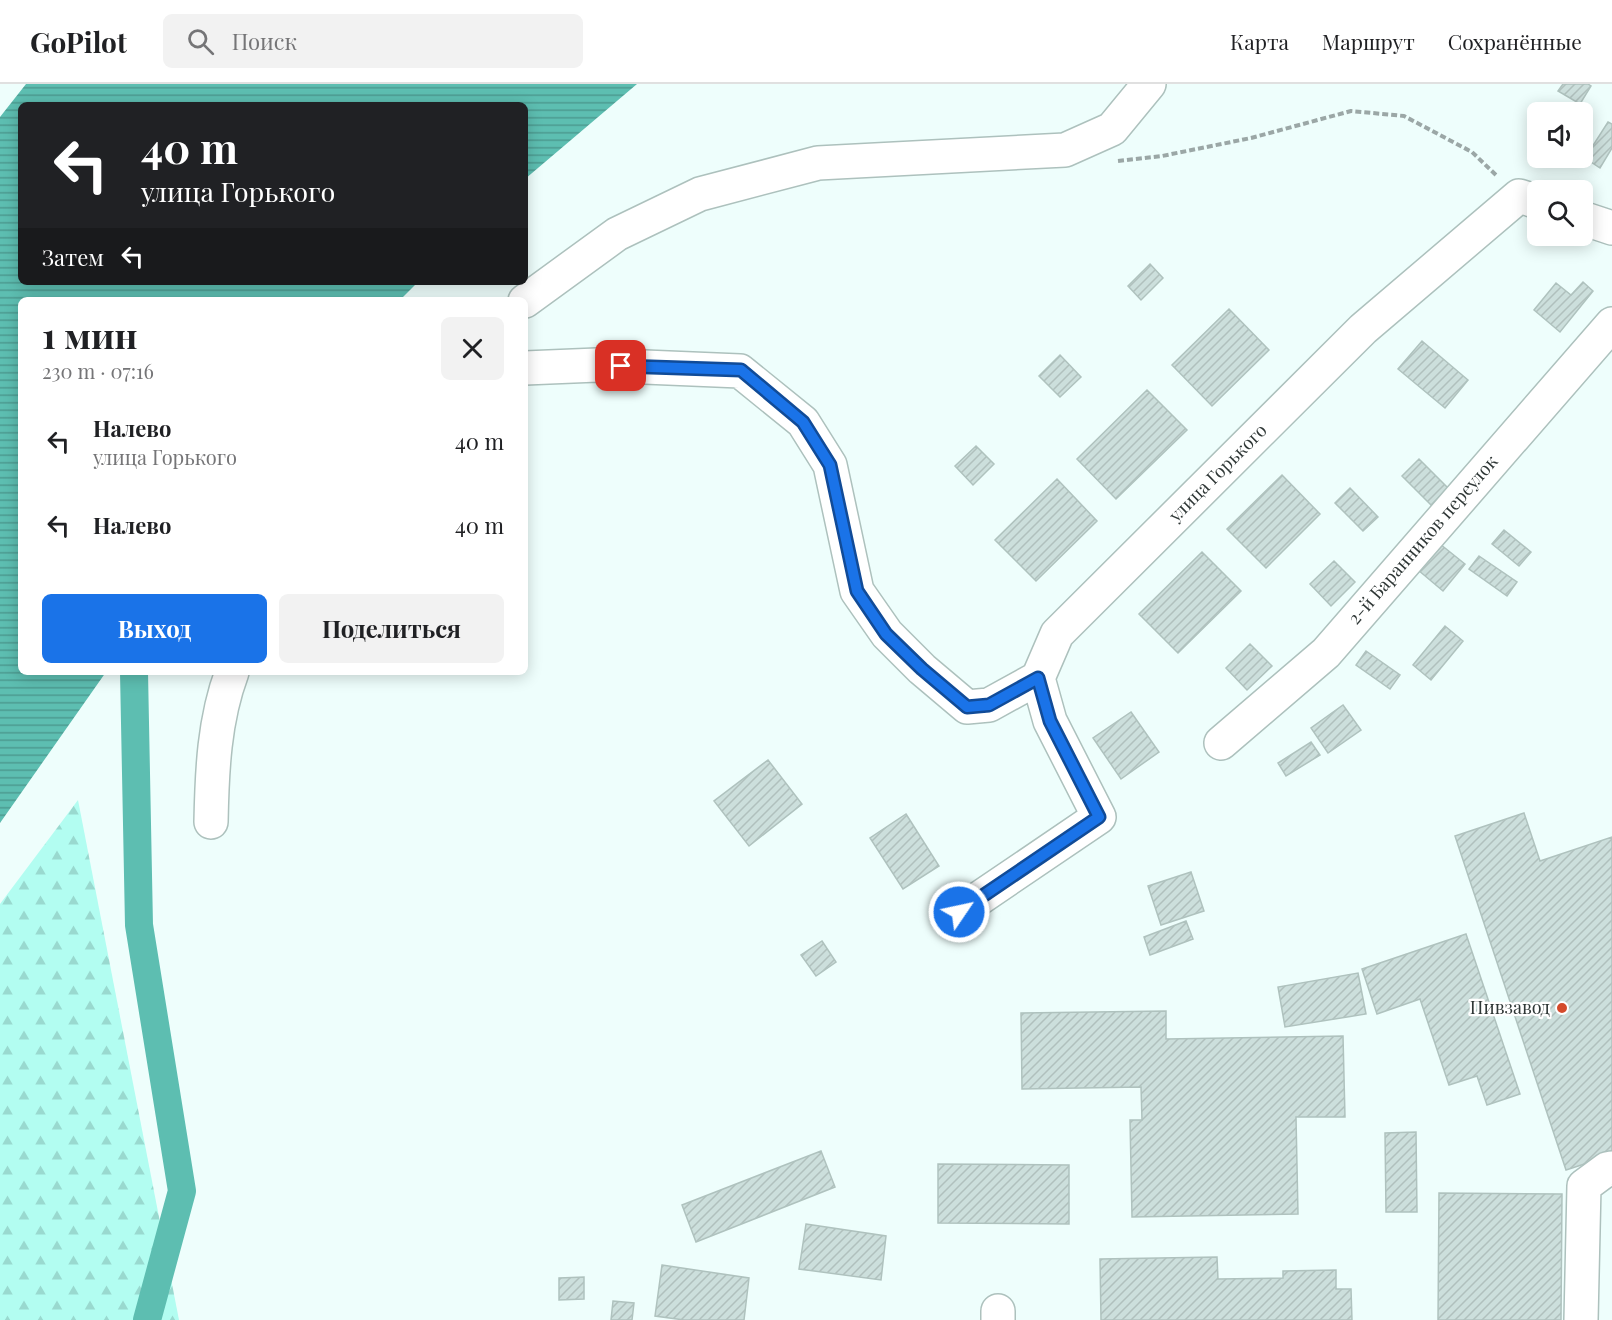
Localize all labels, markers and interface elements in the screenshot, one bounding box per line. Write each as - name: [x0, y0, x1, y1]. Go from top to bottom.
- search box: [163, 14, 583, 68]
- text: GoPilot: [30, 23, 127, 60]
- icon: search: [184, 25, 217, 58]
- text: Поиск: [232, 26, 297, 56]
- text: Карта: [1230, 27, 1289, 55]
- text: Маршрут: [1322, 27, 1415, 55]
- text: Сохранённые: [1448, 27, 1582, 55]
- map controls: [1527, 102, 1593, 246]
- button: sound: [1527, 102, 1593, 168]
- text: 40 m: [141, 119, 238, 175]
- icon: left: [42, 126, 120, 204]
- text: улица Горького: [141, 173, 335, 209]
- button: search: [1527, 180, 1593, 246]
- icon: left: [116, 240, 149, 273]
- text: Затем: [42, 242, 104, 272]
- text: 1 мин: [42, 310, 137, 358]
- button: close: [441, 317, 504, 380]
- pin: [595, 340, 646, 391]
- icon: arrive: [604, 349, 637, 382]
- text: 230 m · 07:16: [42, 357, 154, 384]
- text: Налево: [93, 413, 171, 443]
- street label: улица Горького: [1162, 418, 1272, 527]
- icon: left: [42, 425, 75, 458]
- text: 40 m: [455, 426, 504, 456]
- text: улица Горького: [93, 443, 237, 470]
- street label: 2-й Баранников переулок: [1342, 450, 1502, 629]
- icon: left: [42, 509, 75, 542]
- text: Налево: [93, 510, 171, 540]
- text: 40 m: [455, 510, 504, 540]
- button: Выход: [42, 594, 267, 663]
- button: Поделиться: [279, 594, 504, 663]
- position arrow: [927, 880, 991, 944]
- place label: Пивзавод: [1470, 995, 1551, 1019]
- marker: Пивзавод: [1555, 1001, 1569, 1015]

